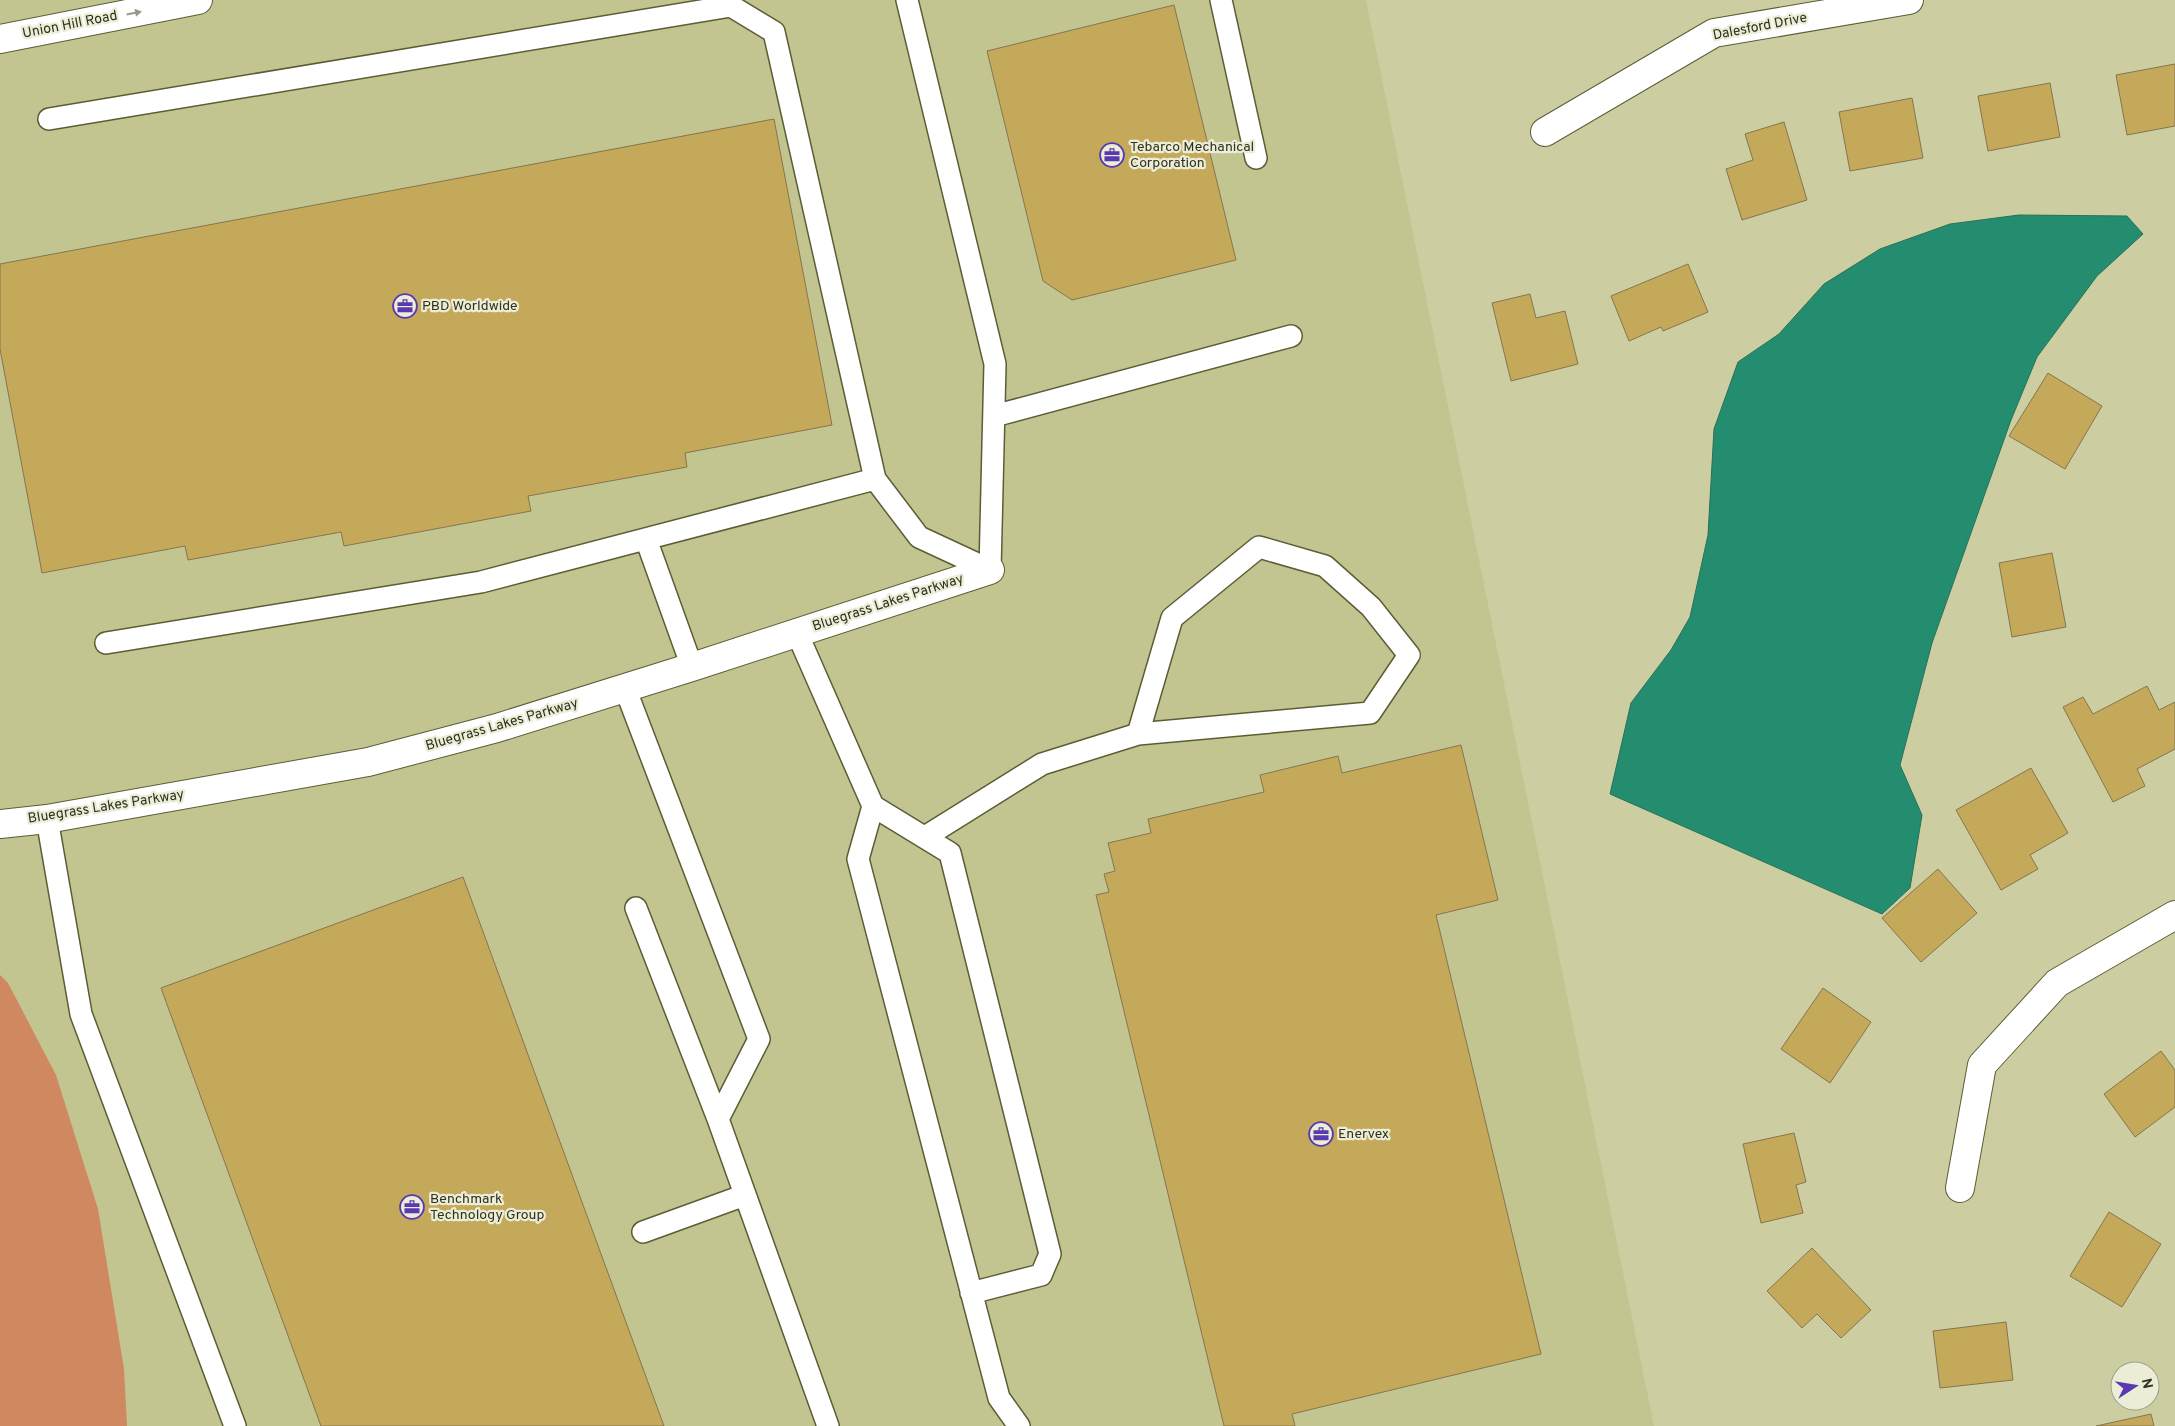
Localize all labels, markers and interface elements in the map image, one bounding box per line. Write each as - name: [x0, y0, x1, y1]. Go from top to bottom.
- street label: Union Hill Road: [21, 7, 119, 43]
- one-way arrow: [126, 8, 142, 16]
- street label: Dalesford Drive: [1711, 10, 1809, 44]
- place label: Tebarco Mechanical Corporation: [1130, 139, 1254, 172]
- office icon: Tebarco Mechanical Corporation: [1099, 142, 1125, 168]
- office icon: PBD Worldwide: [392, 293, 418, 319]
- place label: PBD Worldwide: [422, 298, 518, 315]
- street label: Bluegrass Lakes Parkway: [810, 570, 966, 636]
- street label: Bluegrass Lakes Parkway: [424, 695, 580, 755]
- street label: Bluegrass Lakes Parkway: [27, 786, 185, 828]
- office icon: Enervex: [1308, 1121, 1334, 1147]
- place label: Enervex: [1338, 1126, 1389, 1143]
- place label: Benchmark Technology Group: [430, 1191, 545, 1224]
- office icon: Benchmark Technology Group: [399, 1194, 425, 1220]
- north arrow: [2110, 1361, 2160, 1411]
- text: N: [2137, 1377, 2156, 1390]

